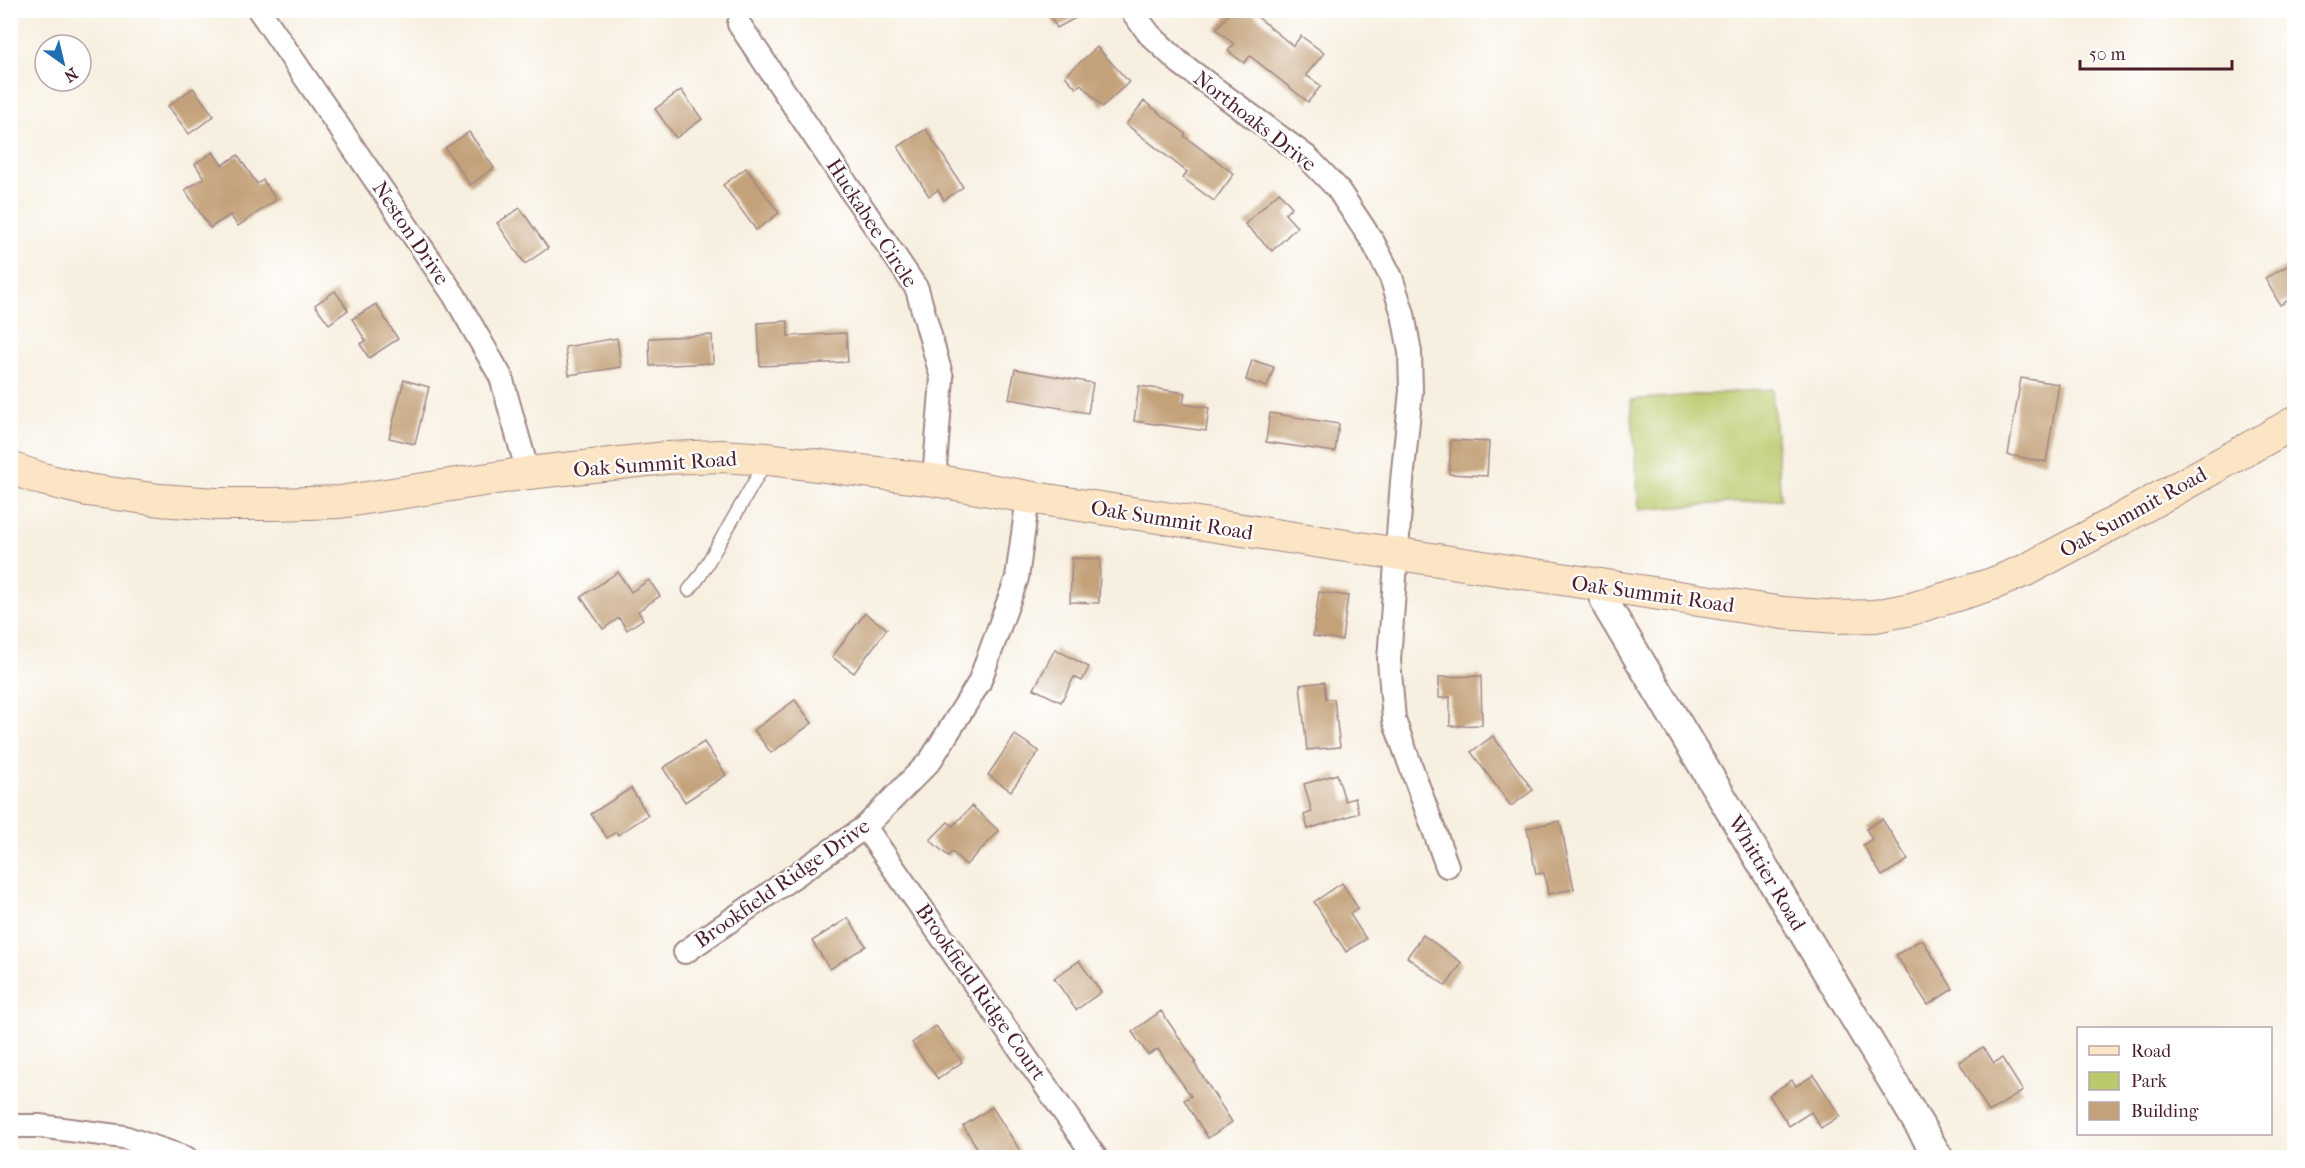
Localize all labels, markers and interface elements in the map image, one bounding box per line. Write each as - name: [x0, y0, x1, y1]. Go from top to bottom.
- north arrow: [33, 33, 93, 93]
- scale bar: [2080, 33, 2232, 71]
- text: 50 m: [2089, 44, 2126, 65]
- text: N: [60, 64, 81, 87]
- street label: Northoaks Drive: [1189, 66, 1321, 176]
- street label: Huckabee Circle: [822, 154, 922, 292]
- street label: Neston Drive: [368, 177, 454, 289]
- street label: Oak Summit Road: [572, 446, 738, 482]
- street label: Oak Summit Road: [2055, 461, 2211, 562]
- street label: Oak Summit Road: [1089, 495, 1255, 545]
- street label: Oak Summit Road: [1570, 571, 1736, 617]
- street label: Whittier Road: [1723, 810, 1811, 935]
- street label: Brookfield Ridge Drive: [690, 813, 874, 953]
- street label: Brookfield Ridge Court: [911, 899, 1051, 1085]
- legend: [2077, 1027, 2272, 1135]
- text: Road: [2131, 1041, 2171, 1062]
- text: Park: [2131, 1071, 2168, 1092]
- text: Building: [2131, 1101, 2199, 1122]

